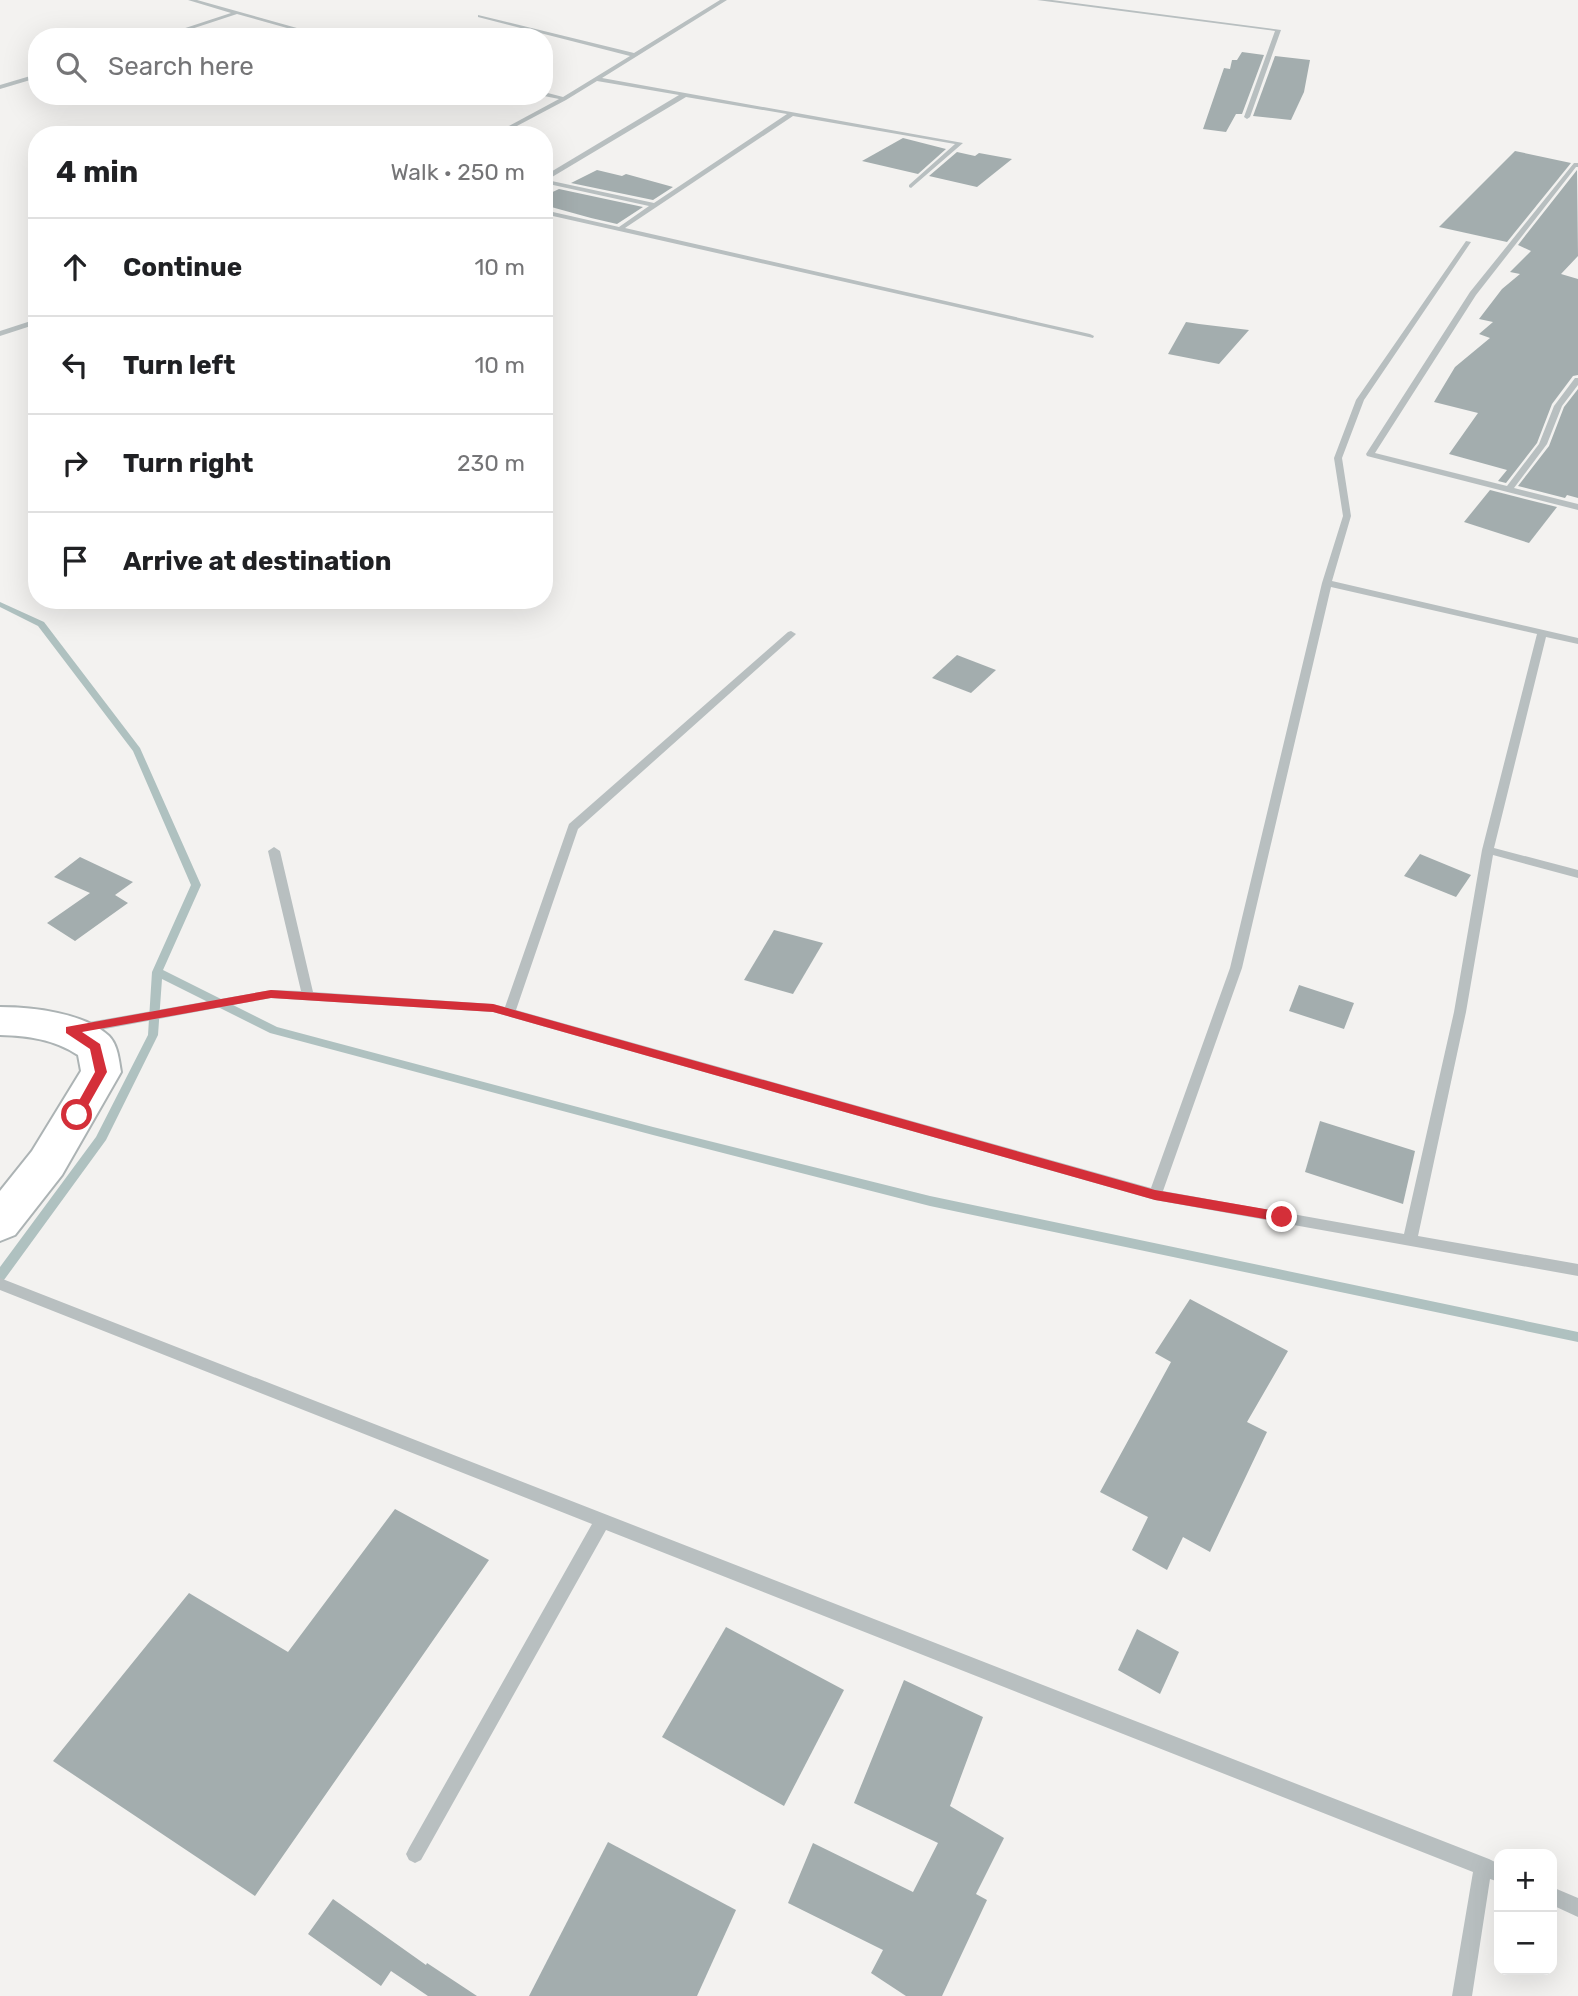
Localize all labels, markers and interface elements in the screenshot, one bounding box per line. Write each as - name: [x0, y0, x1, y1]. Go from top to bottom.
- search box: [28, 28, 553, 105]
- icon: search: [52, 48, 90, 86]
- text: Search here: [108, 51, 254, 82]
- text: 4 min: [56, 154, 138, 190]
- text: Walk · 250 m: [390, 158, 525, 186]
- icon: ahead: [56, 248, 94, 286]
- text: Continue: [123, 252, 242, 283]
- text: 10 m: [474, 253, 525, 281]
- icon: left: [56, 346, 94, 384]
- text: Turn left: [123, 350, 235, 381]
- text: 10 m: [474, 351, 525, 379]
- icon: right: [56, 444, 94, 482]
- text: Turn right: [123, 448, 253, 479]
- text: 230 m: [457, 449, 525, 477]
- icon: arrive: [56, 542, 94, 580]
- text: Arrive at destination: [123, 546, 391, 577]
- route start: [61, 1099, 92, 1130]
- route end: [1266, 1201, 1297, 1232]
- map controls: [1494, 1849, 1557, 1975]
- button: +: [1494, 1849, 1557, 1912]
- button: −: [1494, 1912, 1557, 1975]

